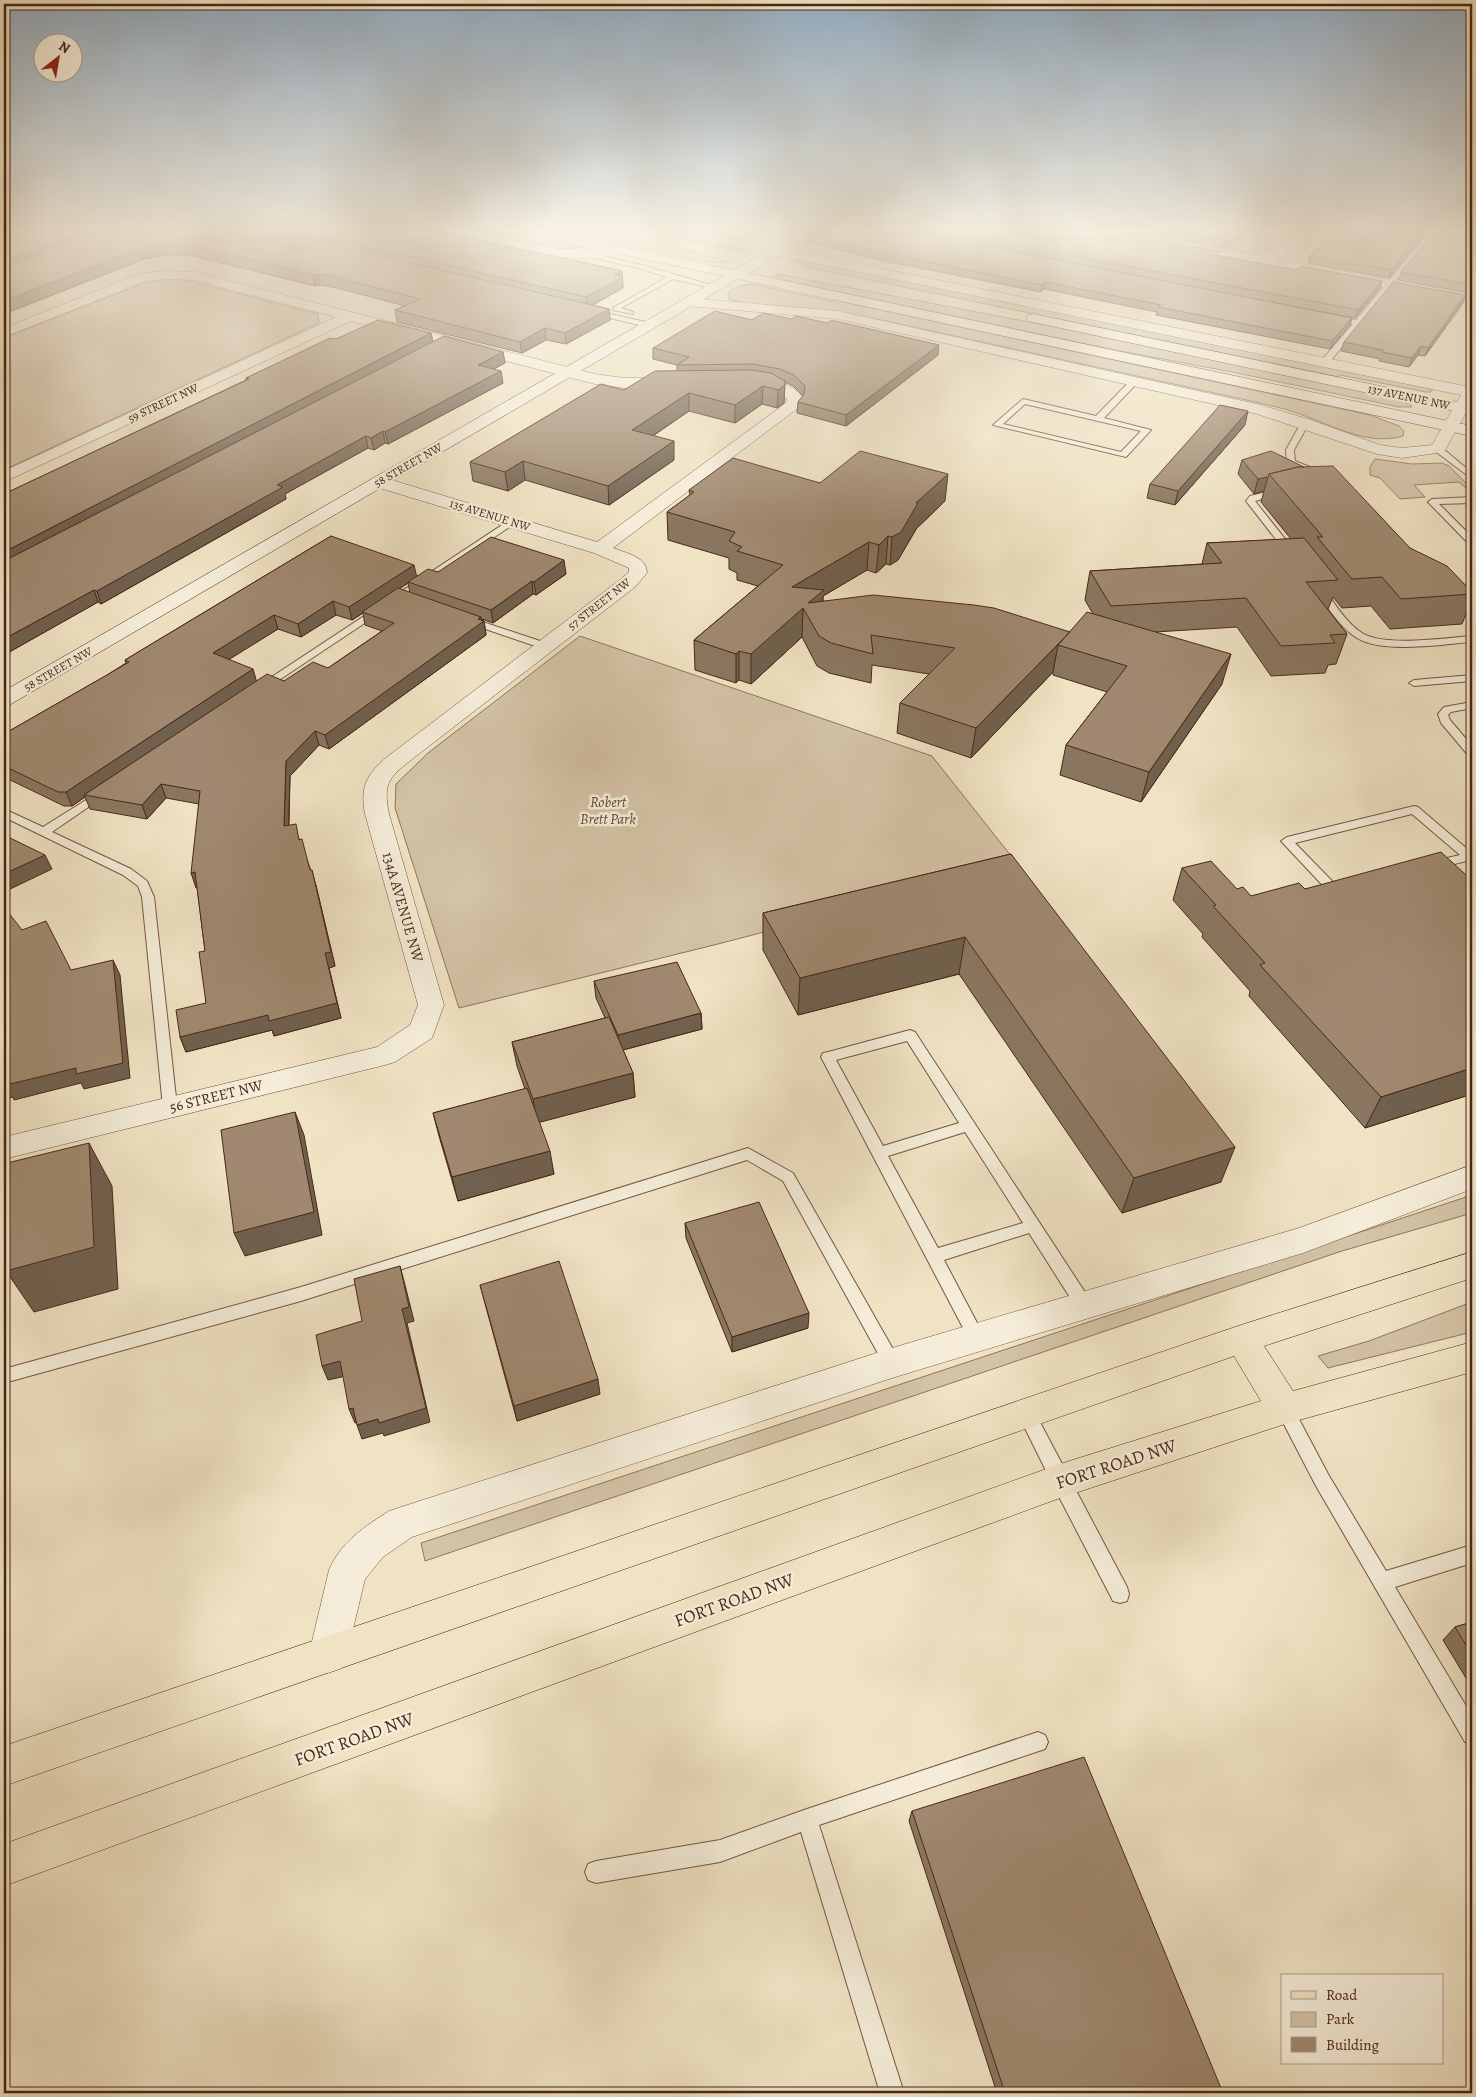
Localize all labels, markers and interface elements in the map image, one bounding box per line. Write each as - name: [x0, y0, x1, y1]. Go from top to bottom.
- north arrow: [32, 32, 82, 82]
- text: N: [55, 37, 74, 58]
- street label: 59 STREET NW: [125, 379, 202, 426]
- street label: 137 AVENUE NW: [1366, 380, 1452, 414]
- street label: 58 STREET NW: [371, 439, 446, 491]
- street label: 135 AVENUE NW: [448, 495, 533, 535]
- street label: 57 STREET NW: [564, 574, 634, 634]
- street label: 58 STREET NW: [21, 643, 96, 695]
- park label: Robert Brett Park: [580, 792, 636, 829]
- street label: 134A AVENUE NW: [378, 850, 428, 964]
- street label: 56 STREET NW: [167, 1075, 265, 1117]
- street label: FORT ROAD NW: [1053, 1433, 1180, 1495]
- street label: FORT ROAD NW: [671, 1567, 797, 1633]
- street label: FORT ROAD NW: [291, 1706, 417, 1772]
- legend: [1281, 1974, 1444, 2064]
- text: Road: [1326, 1985, 1358, 2005]
- text: Park: [1326, 2009, 1355, 2029]
- text: Building: [1326, 2035, 1379, 2055]

